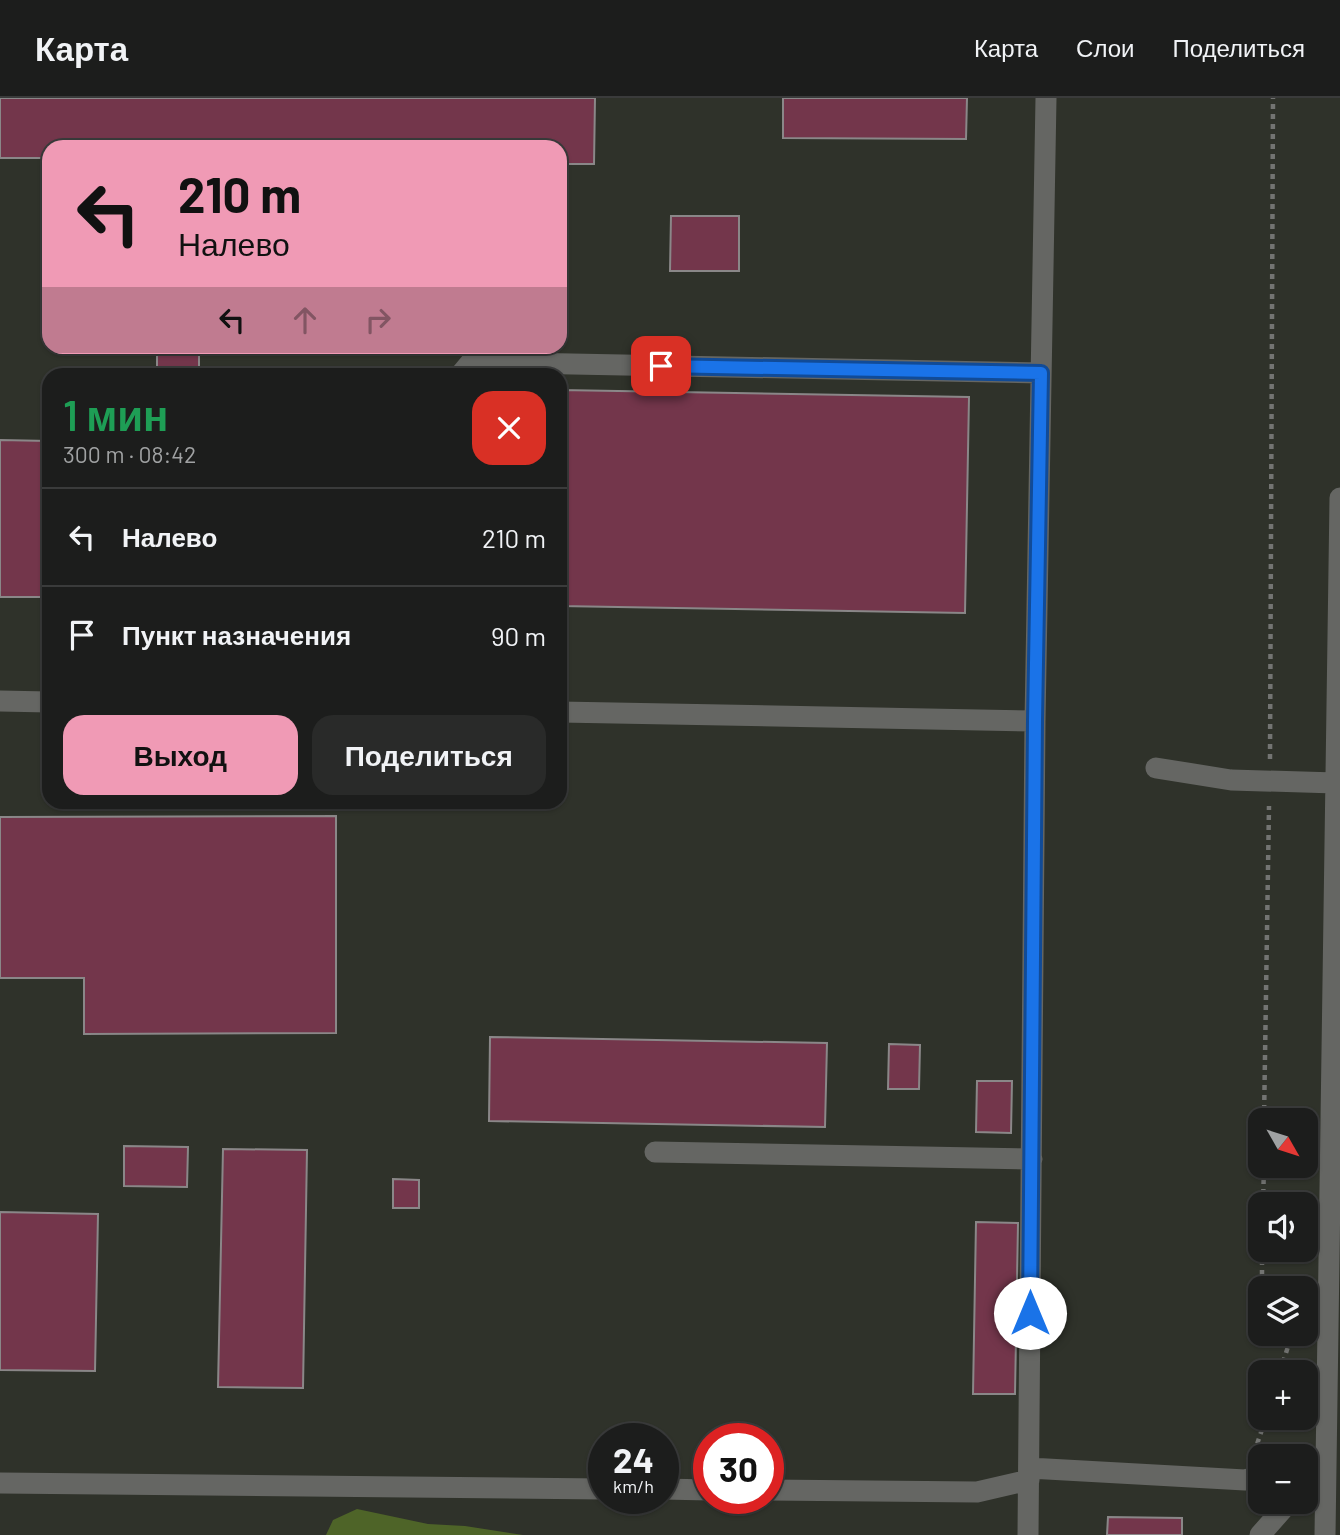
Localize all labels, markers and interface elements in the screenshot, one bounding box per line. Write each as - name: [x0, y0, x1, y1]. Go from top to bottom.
- text: Карта: [35, 28, 128, 68]
- text: Карта: [974, 33, 1038, 62]
- text: Слои: [1076, 33, 1134, 62]
- text: Поделиться: [1172, 33, 1305, 62]
- text: 210 m: [178, 164, 301, 223]
- icon: left: [63, 168, 154, 259]
- text: Налево: [178, 224, 290, 262]
- icon: left: [213, 301, 251, 339]
- icon: ahead: [286, 301, 324, 339]
- icon: right: [359, 301, 397, 339]
- pin: [631, 336, 691, 396]
- icon: arrive: [642, 347, 680, 385]
- text: 1 мин: [63, 389, 168, 439]
- button: close: [472, 391, 546, 465]
- text: 300 m · 08:42: [63, 440, 196, 468]
- icon: left: [63, 518, 101, 556]
- text: Налево: [122, 521, 217, 552]
- text: 210 m: [482, 522, 546, 553]
- icon: arrive: [63, 616, 101, 654]
- text: Пункт назначения: [122, 619, 351, 650]
- text: 90 m: [491, 620, 546, 651]
- button: Выход: [63, 715, 298, 795]
- button: Поделиться: [312, 715, 546, 795]
- north arrow: [1248, 1108, 1318, 1178]
- map controls: [1248, 1108, 1318, 1514]
- button: sound: [1248, 1192, 1318, 1262]
- position arrow: [993, 1276, 1067, 1350]
- button: layers: [1248, 1276, 1318, 1346]
- button: +: [1248, 1360, 1318, 1430]
- speed limit sign: 30: [693, 1423, 784, 1514]
- text: 24: [613, 1438, 654, 1480]
- button: −: [1248, 1444, 1318, 1514]
- text: km/h: [613, 1475, 654, 1497]

